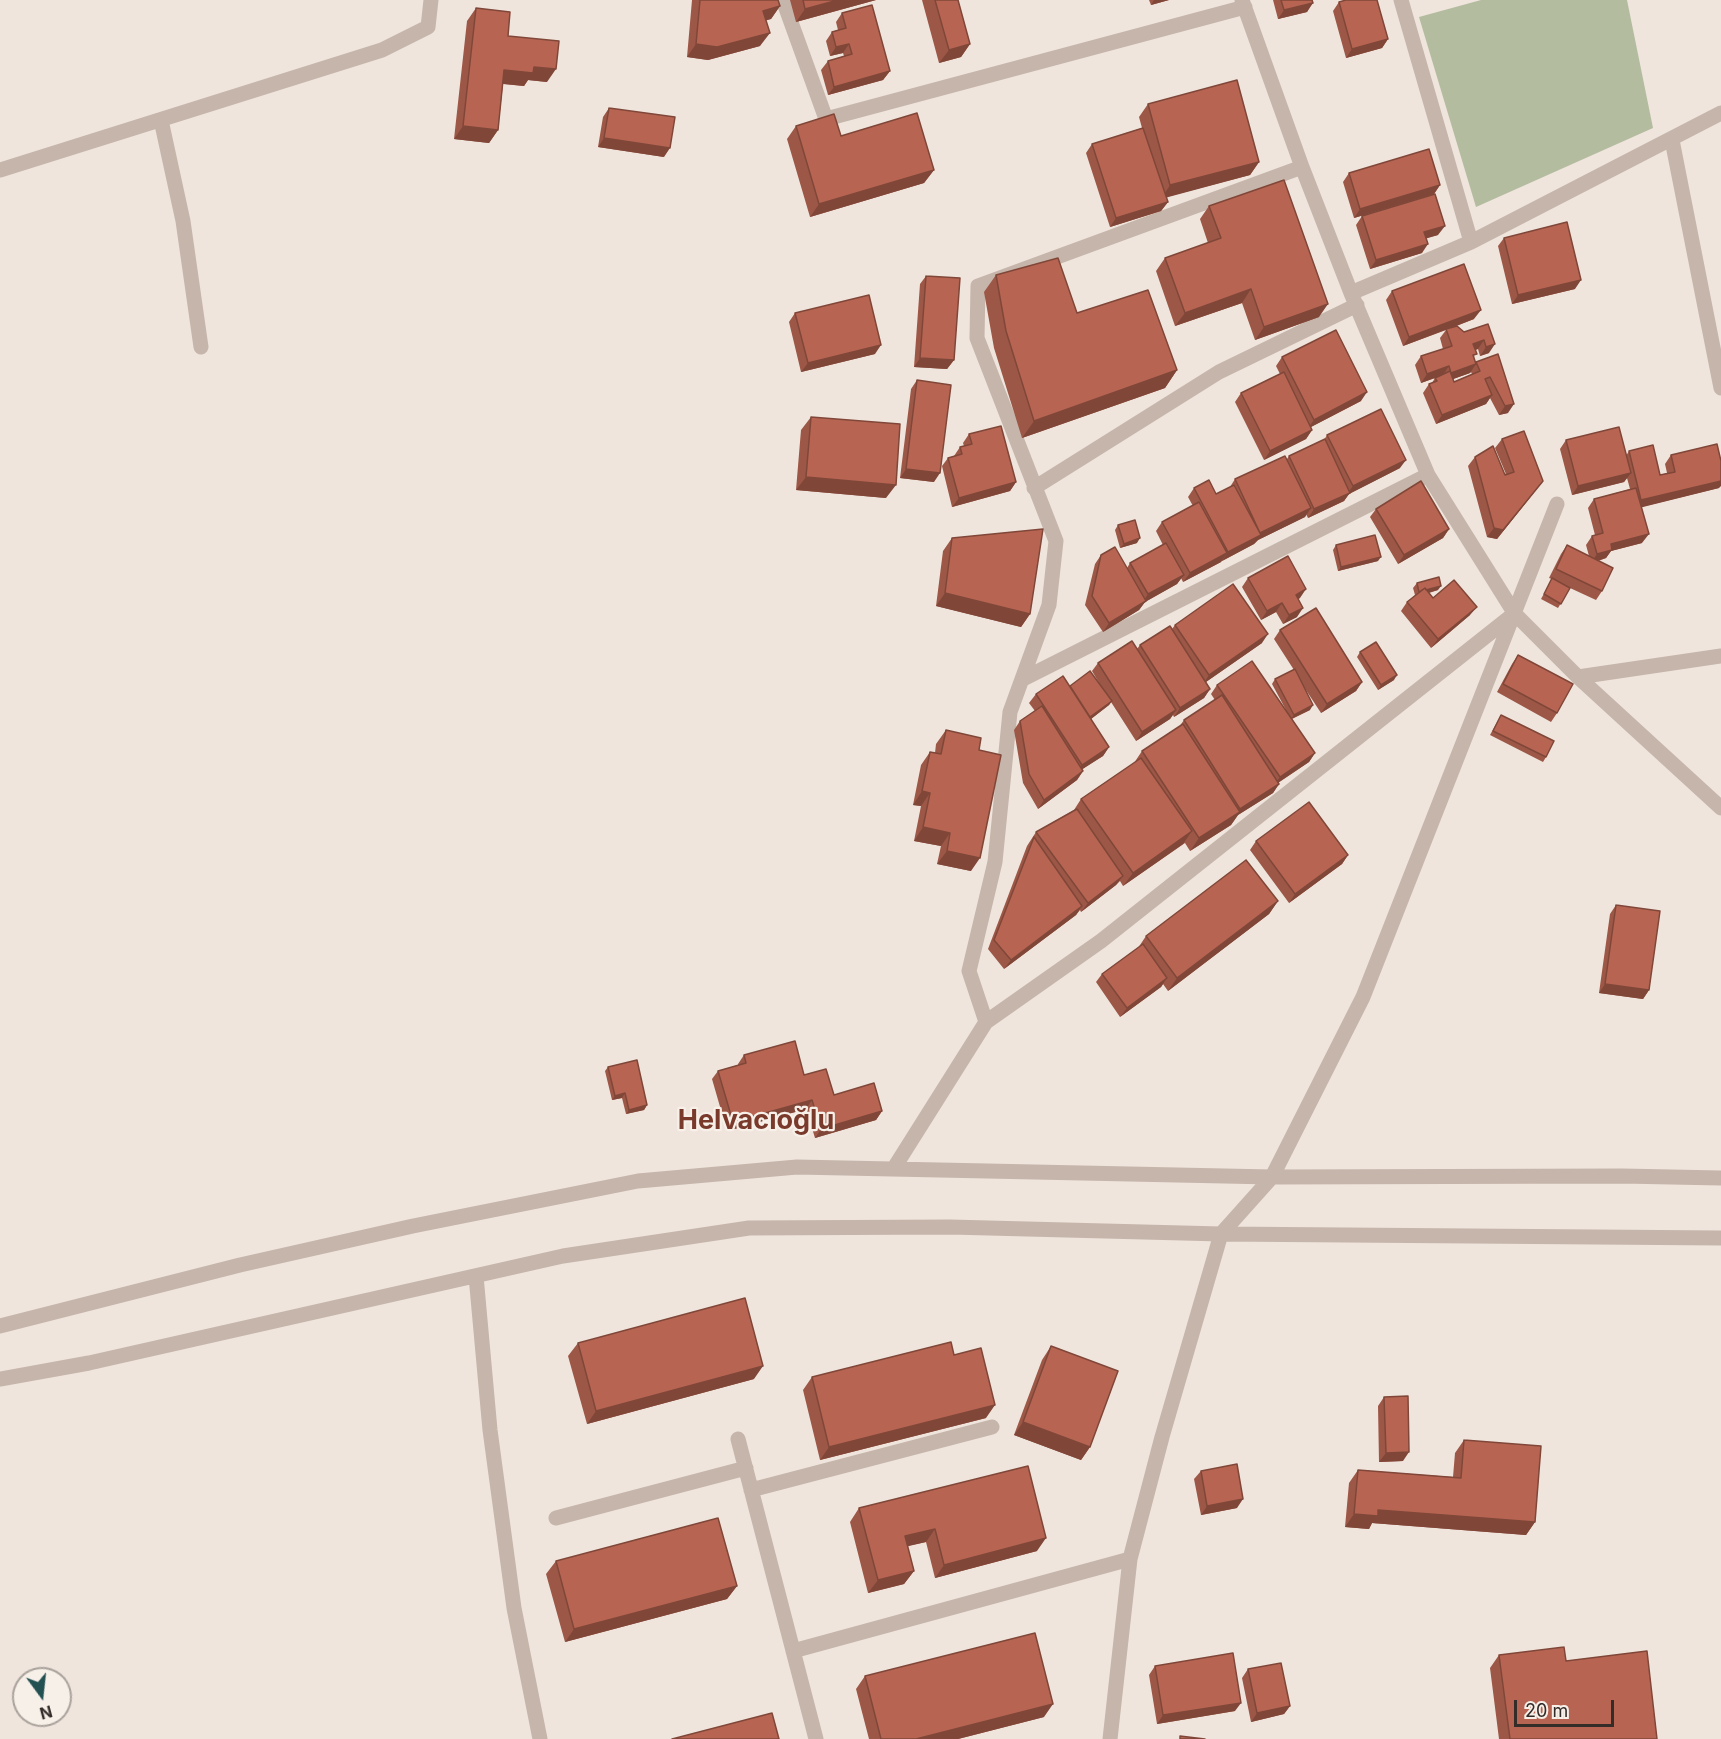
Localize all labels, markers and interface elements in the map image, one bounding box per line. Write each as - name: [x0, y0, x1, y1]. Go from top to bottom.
- district label: Helvacıoğlu: [678, 1105, 834, 1137]
- north arrow: [12, 1667, 72, 1727]
- scale bar: [1517, 1688, 1618, 1726]
- text: 20 m: [1525, 1700, 1568, 1721]
- text: N: [38, 1701, 55, 1724]

